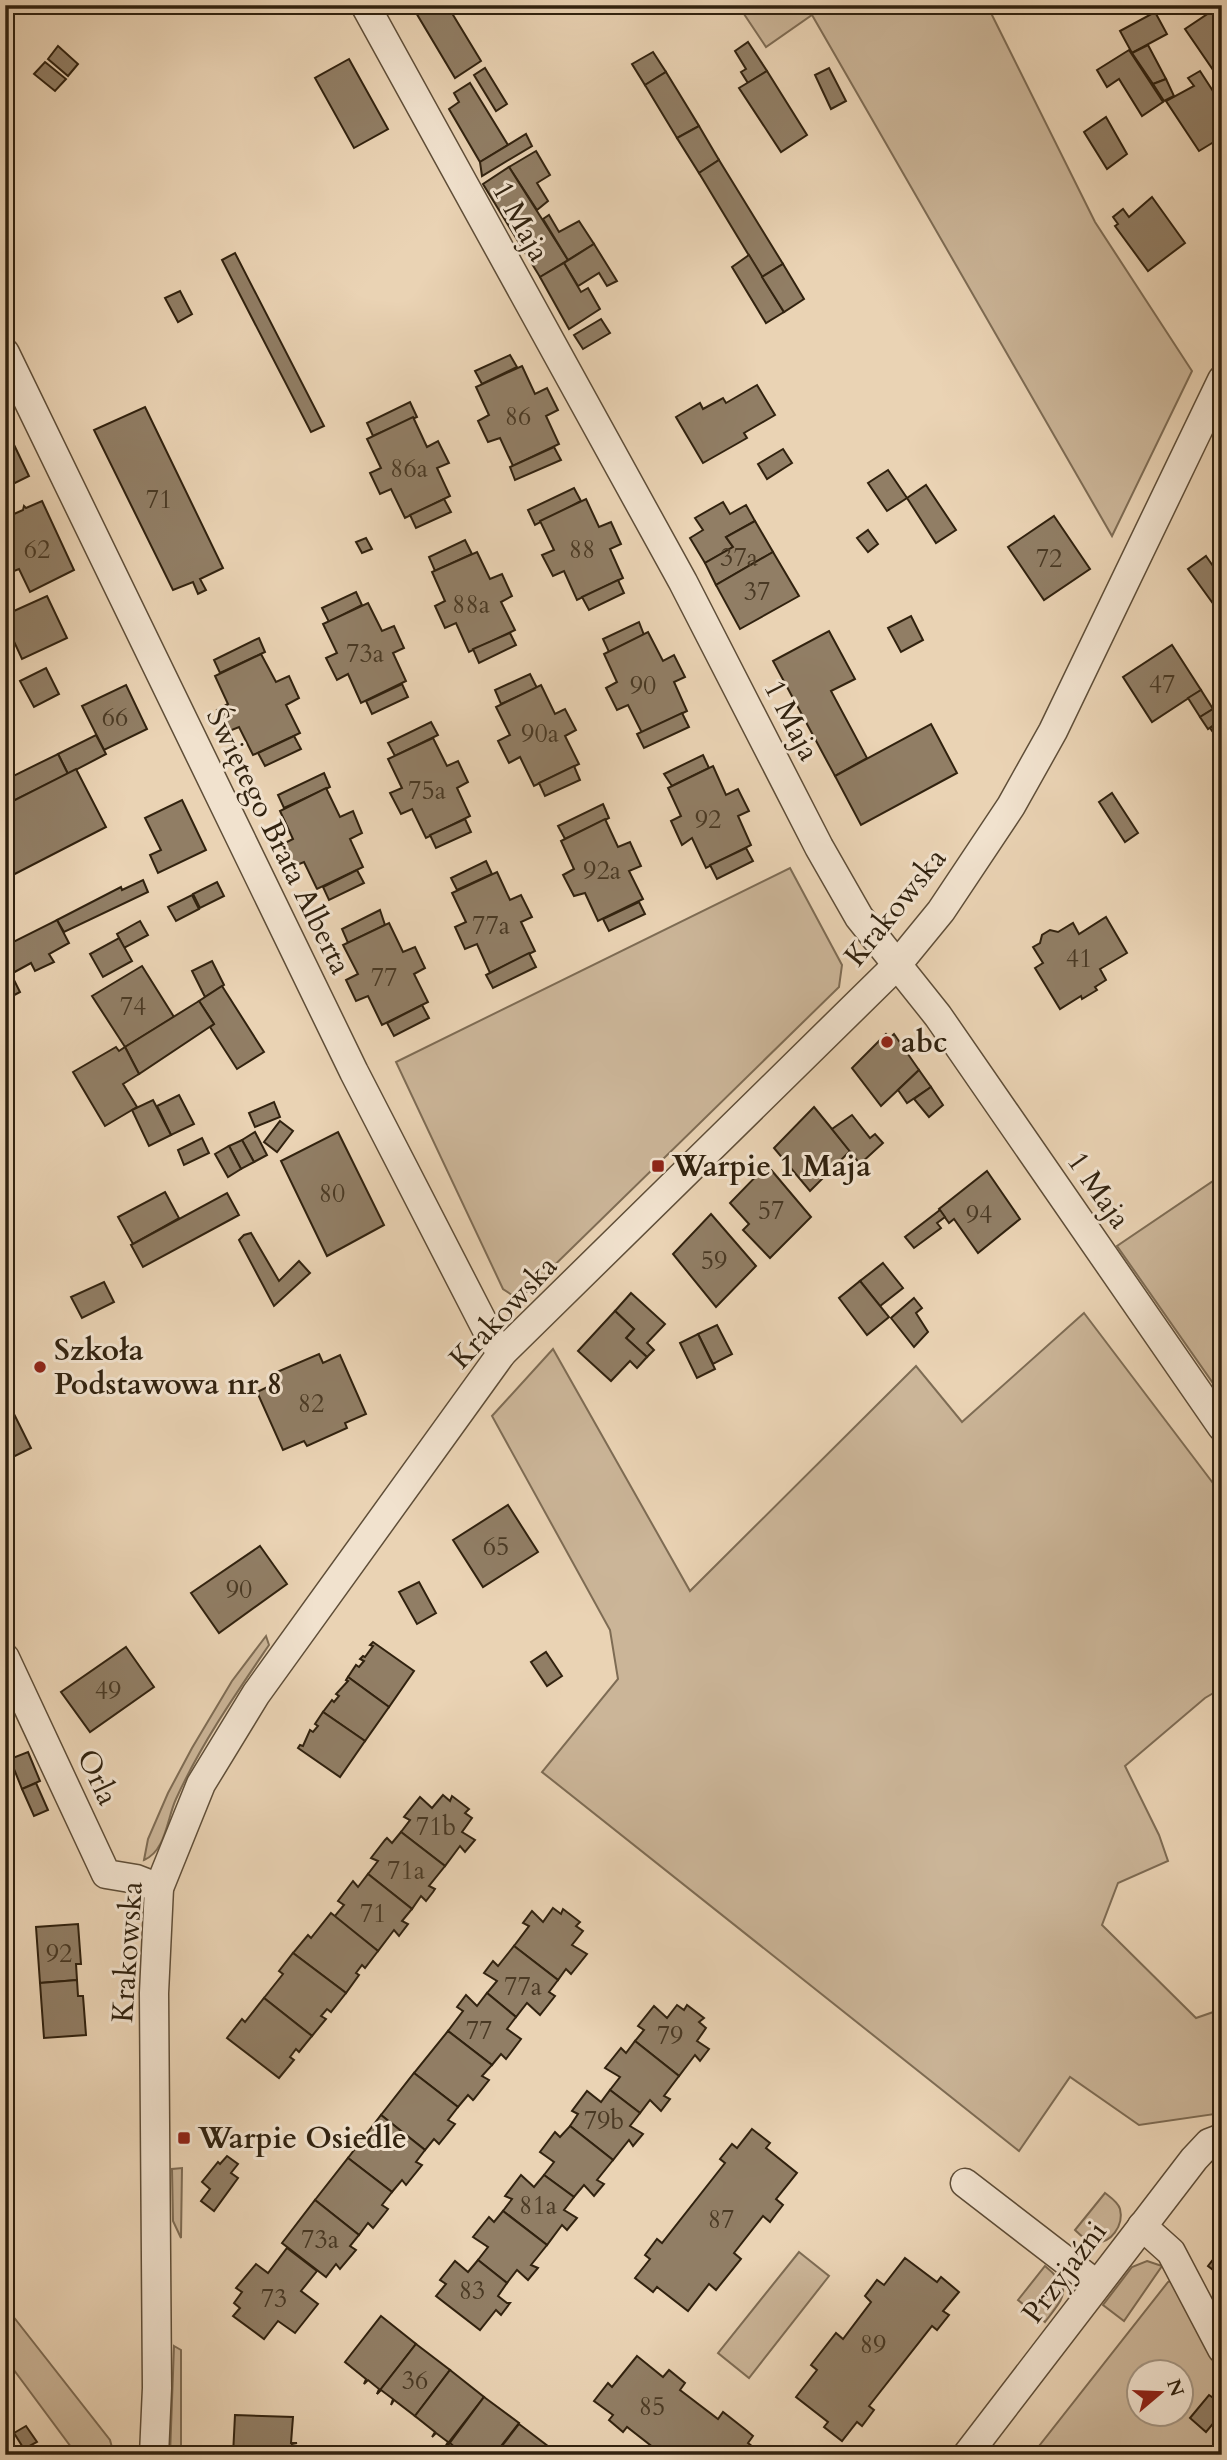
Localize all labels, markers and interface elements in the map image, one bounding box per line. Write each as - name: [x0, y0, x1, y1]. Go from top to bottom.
- street label: 1 Maja: [482, 174, 559, 269]
- house number: 86: [505, 399, 531, 434]
- house number: 86a: [390, 451, 428, 486]
- house number: 71: [146, 482, 172, 517]
- house number: 62: [24, 532, 50, 567]
- house number: 88: [569, 532, 595, 567]
- house number: 37a: [720, 540, 758, 575]
- house number: 72: [1036, 541, 1062, 576]
- house number: 37: [744, 574, 770, 609]
- house number: 88a: [452, 587, 490, 622]
- house number: 73a: [346, 636, 384, 671]
- house number: 47: [1149, 667, 1175, 702]
- house number: 90: [630, 668, 656, 703]
- street label: 1 Maja: [754, 673, 829, 768]
- house number: 66: [102, 700, 128, 735]
- street label: Świętego Brata Alberta: [196, 701, 361, 982]
- house number: 90a: [521, 716, 559, 751]
- house number: 75a: [408, 773, 446, 808]
- house number: 92: [695, 802, 721, 837]
- street label: Krakowska: [835, 839, 956, 975]
- house number: 92a: [583, 853, 621, 888]
- house number: 77a: [472, 908, 510, 943]
- house number: 41: [1066, 941, 1092, 976]
- house number: 77: [371, 960, 397, 995]
- house number: 74: [120, 989, 146, 1024]
- place label: abc: [901, 1022, 948, 1063]
- marker: abc: [879, 1034, 895, 1050]
- street label: 1 Maja: [1057, 1143, 1140, 1237]
- place label: Warpie 1 Maja: [671, 1146, 871, 1187]
- marker: Warpie 1 Maja: [650, 1158, 666, 1174]
- house number: 80: [319, 1176, 345, 1211]
- house number: 57: [758, 1193, 784, 1228]
- house number: 94: [966, 1197, 992, 1232]
- house number: 59: [701, 1243, 727, 1278]
- street label: Krakowska: [440, 1247, 567, 1378]
- place label: Szkoła Podstawowa nr 8: [54, 1330, 282, 1405]
- marker: Szkoła Podstawowa nr 8: [32, 1359, 48, 1375]
- house number: 82: [298, 1386, 324, 1421]
- house number: 65: [483, 1529, 509, 1564]
- house number: 90: [226, 1572, 252, 1607]
- house number: 49: [95, 1673, 121, 1708]
- street label: Orla: [67, 1743, 128, 1812]
- house number: 71b: [416, 1809, 456, 1844]
- house number: 71a: [387, 1853, 425, 1888]
- street label: Krakowska: [102, 1880, 153, 2024]
- house number: 71: [360, 1896, 386, 1931]
- house number: 92: [46, 1936, 72, 1971]
- house number: 77a: [504, 1969, 542, 2004]
- house number: 77: [466, 2013, 492, 2048]
- house number: 79: [657, 2018, 683, 2053]
- house number: 79b: [584, 2103, 624, 2138]
- place label: Warpie Osiedle: [197, 2118, 407, 2159]
- marker: Warpie Osiedle: [176, 2130, 192, 2146]
- house number: 81a: [519, 2188, 557, 2223]
- house number: 87: [708, 2202, 734, 2237]
- street label: Przyjaźni: [1012, 2213, 1116, 2332]
- house number: 73a: [301, 2222, 339, 2257]
- house number: 83: [459, 2273, 485, 2308]
- house number: 73: [261, 2281, 287, 2316]
- house number: 89: [860, 2327, 886, 2362]
- north arrow: [1126, 2358, 1196, 2428]
- house number: 36: [402, 2363, 428, 2398]
- text: N: [1160, 2376, 1190, 2400]
- house number: 85: [639, 2389, 665, 2424]

